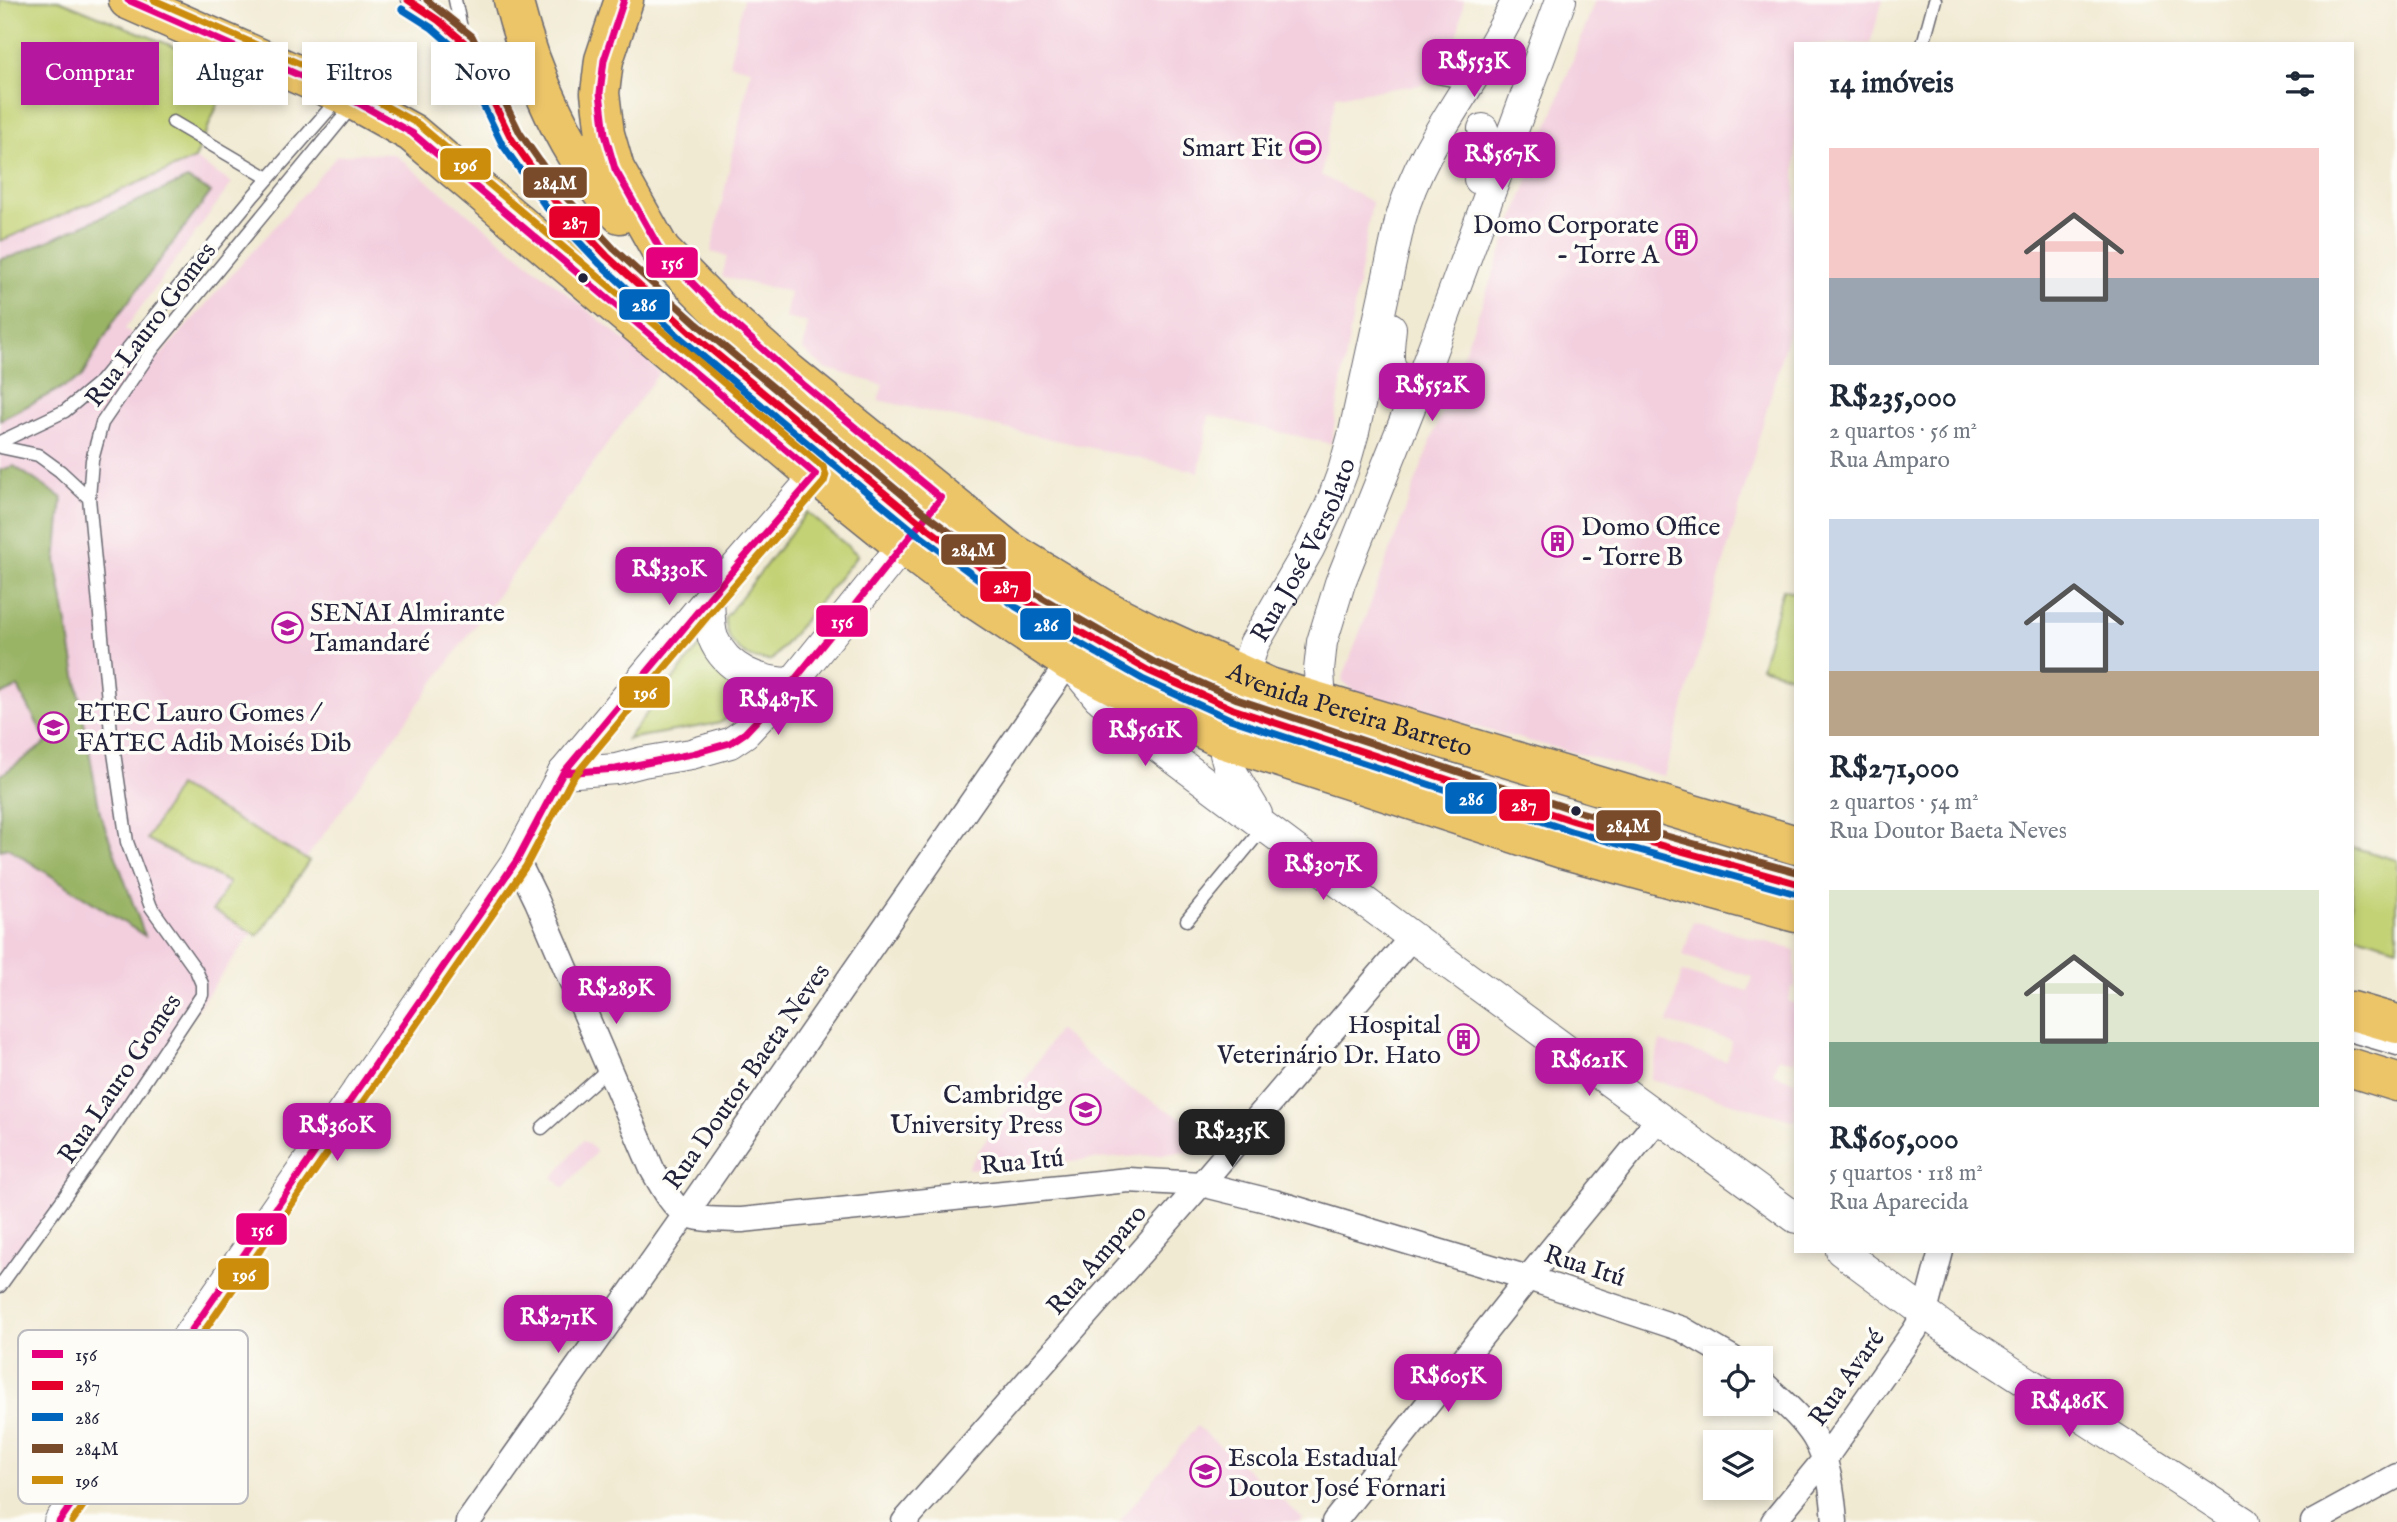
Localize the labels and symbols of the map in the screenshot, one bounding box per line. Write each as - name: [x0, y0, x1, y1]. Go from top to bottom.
- pin: R$553K: [1417, 40, 1531, 99]
- sports icon: Smart Fit: [1289, 130, 1323, 164]
- place label: Smart Fit: [1182, 132, 1283, 165]
- pin: R$567K: [1445, 132, 1559, 192]
- line badge: 196: [439, 147, 492, 181]
- text: 196: [453, 154, 478, 178]
- line badge: 284M: [522, 166, 588, 199]
- text: 284M: [533, 172, 577, 196]
- line badge: 287: [548, 205, 601, 239]
- place label: Domo Corporate - Torre A: [1473, 209, 1660, 272]
- text: 287: [562, 212, 588, 236]
- building icon: Domo Corporate - Torre A: [1665, 222, 1699, 256]
- street label: Rua Lauro Gomes: [78, 236, 224, 414]
- line badge: 156: [645, 246, 699, 279]
- text: 156: [661, 252, 684, 276]
- unlabelled marker: [576, 271, 590, 285]
- line badge: 286: [618, 288, 671, 321]
- text: 286: [632, 294, 657, 318]
- pin: R$552K: [1375, 364, 1489, 423]
- street label: Rua José Versolato: [1244, 455, 1364, 648]
- place label: Domo Office - Torre B: [1581, 511, 1721, 574]
- building icon: Domo Office - Torre B: [1541, 524, 1575, 558]
- line badge: 284M: [940, 533, 1007, 566]
- text: 284M: [951, 539, 995, 563]
- pin: R$330K: [612, 548, 726, 607]
- line badge: 287: [979, 570, 1032, 603]
- text: 287: [993, 576, 1019, 600]
- place label: SENAI Almirante Tamandaré: [310, 597, 505, 660]
- line badge: 156: [815, 604, 869, 638]
- line badge: 286: [1019, 607, 1072, 641]
- school or university icon: SENAI Almirante Tamandaré: [270, 610, 304, 644]
- text: 156: [831, 611, 854, 635]
- text: 286: [1034, 614, 1059, 638]
- street label: Avenida Pereira Barreto: [1221, 655, 1476, 765]
- line badge: 196: [618, 675, 671, 709]
- pin: R$487K: [721, 678, 835, 737]
- text: 196: [633, 682, 658, 706]
- place label: ETEC Lauro Gomes / FATEC Adib Moisés Dib: [77, 697, 351, 760]
- pin: R$561K: [1088, 708, 1202, 768]
- school or university icon: ETEC Lauro Gomes / FATEC Adib Moisés Dib: [37, 710, 71, 744]
- line badge: 286: [1444, 781, 1498, 815]
- text: 286: [1459, 788, 1484, 812]
- line badge: 287: [1498, 788, 1551, 822]
- text: 287: [1511, 794, 1537, 818]
- unlabelled marker: [1569, 804, 1583, 818]
- line badge: 284M: [1595, 809, 1662, 842]
- text: 284M: [1606, 815, 1650, 839]
- pin: R$307K: [1266, 842, 1380, 902]
- street label: Rua Doutor Baeta Neves: [657, 957, 838, 1196]
- pin: R$289K: [559, 967, 673, 1026]
- street label: Rua Lauro Gomes: [51, 987, 189, 1170]
- place label: Hospital Veterinário Dr. Hato: [1216, 1009, 1442, 1072]
- building icon: Hospital Veterinário Dr. Hato: [1447, 1022, 1481, 1056]
- pin: R$621K: [1532, 1038, 1646, 1098]
- place label: Cambridge University Press: [890, 1079, 1063, 1142]
- school or university icon: Cambridge University Press: [1069, 1092, 1103, 1126]
- pin: R$360K: [280, 1104, 394, 1163]
- pin: R$235K: [1175, 1110, 1289, 1169]
- street label: Rua Itú: [979, 1142, 1065, 1183]
- street label: Rua Amparo: [1040, 1198, 1154, 1322]
- line badge: 156: [235, 1212, 288, 1246]
- text: 156: [251, 1219, 274, 1243]
- street label: Rua Itú: [1540, 1238, 1629, 1295]
- line badge: 196: [217, 1257, 270, 1291]
- text: 196: [232, 1264, 257, 1288]
- pin: R$271K: [501, 1296, 615, 1355]
- street label: Rua Avaré: [1802, 1323, 1893, 1433]
- legend: [18, 1330, 248, 1504]
- text: 156: [75, 1344, 98, 1368]
- pin: R$605K: [1391, 1354, 1505, 1414]
- text: 287: [75, 1375, 100, 1399]
- pin: R$486K: [2012, 1380, 2126, 1439]
- text: 286: [75, 1407, 100, 1431]
- text: 284M: [75, 1438, 119, 1462]
- place label: Escola Estadual Doutor José Fornari: [1228, 1442, 1446, 1505]
- school or university icon: Escola Estadual Doutor José Fornari: [1188, 1455, 1222, 1489]
- text: 196: [75, 1470, 99, 1494]

